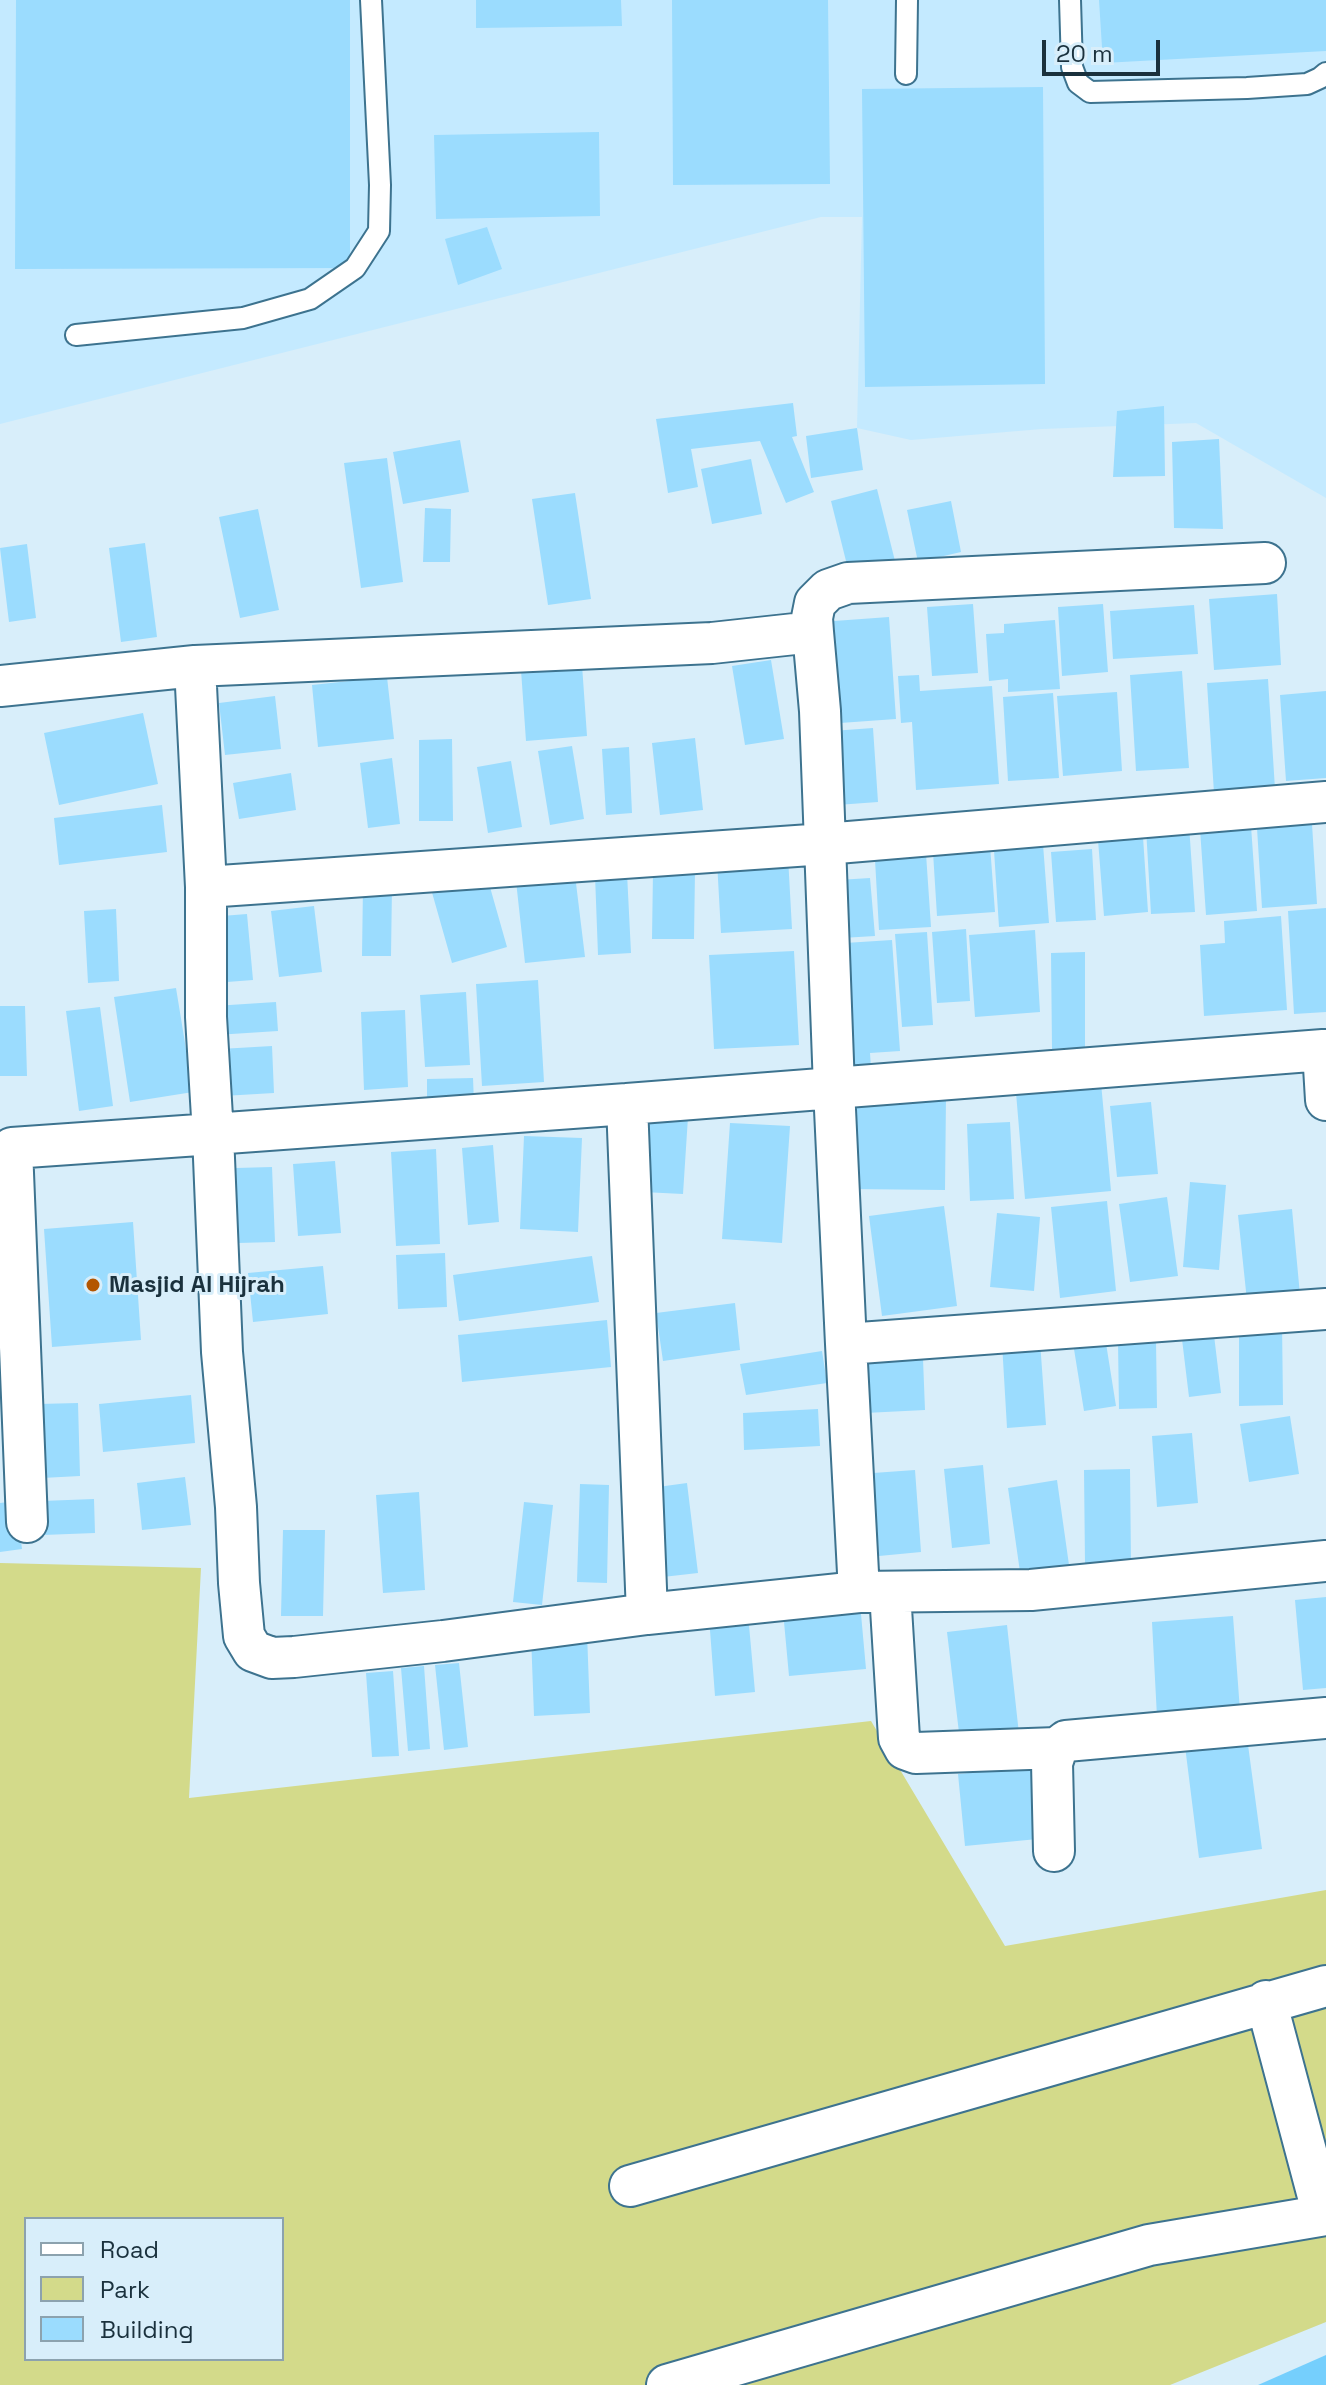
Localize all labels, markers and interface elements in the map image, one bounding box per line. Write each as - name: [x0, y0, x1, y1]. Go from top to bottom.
- scale bar: [1046, 24, 1164, 74]
- text: 20 m: [1056, 38, 1113, 69]
- place label: Masjid Al Hijrah: [109, 1271, 285, 1299]
- marker: Masjid Al Hijrah: [84, 1276, 102, 1294]
- legend: [24, 2217, 284, 2361]
- text: Road: [100, 2234, 159, 2265]
- text: Park: [100, 2274, 150, 2305]
- text: Building: [100, 2314, 194, 2345]

